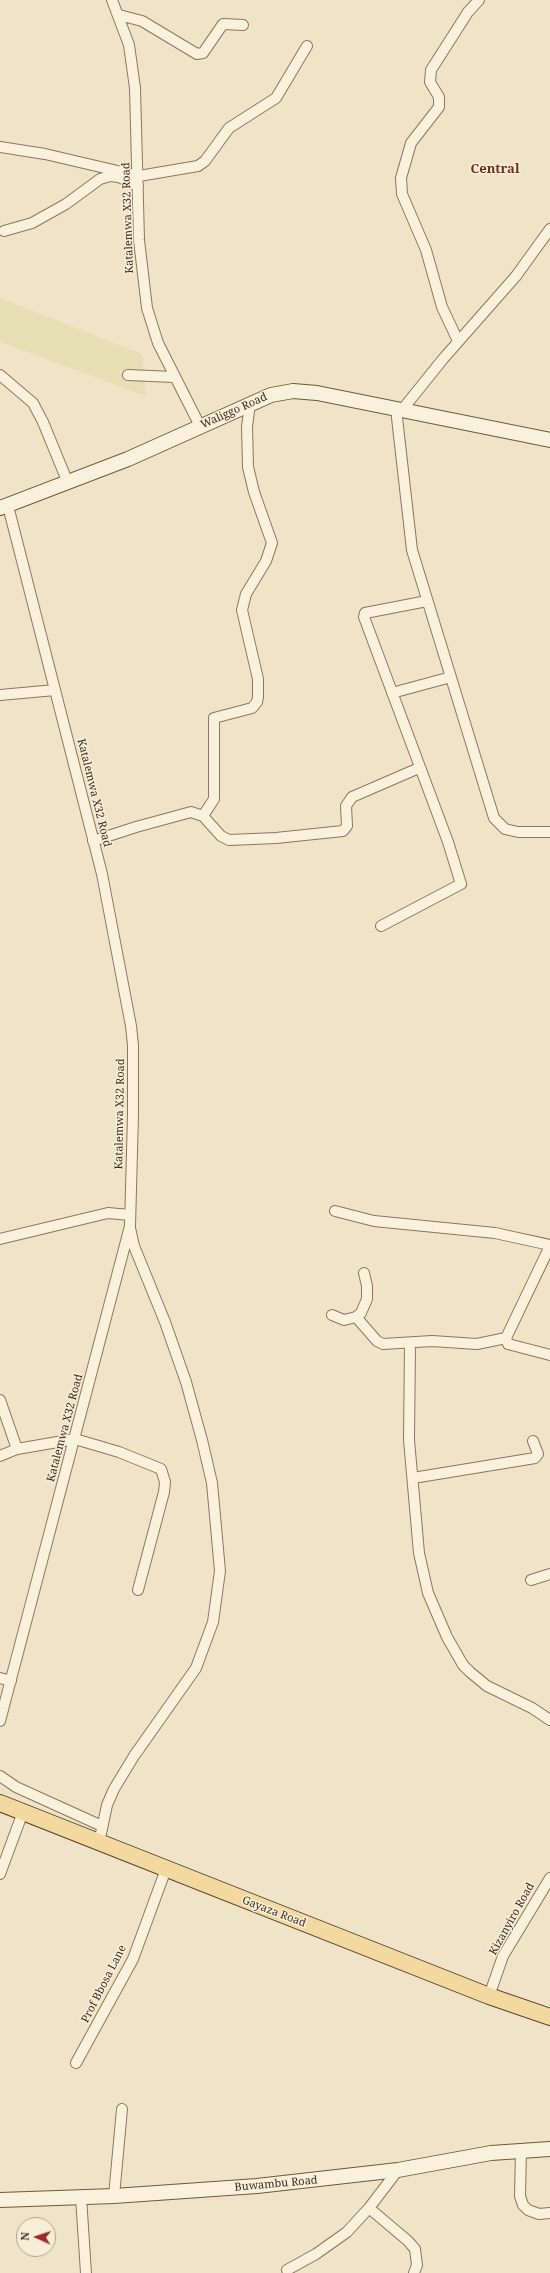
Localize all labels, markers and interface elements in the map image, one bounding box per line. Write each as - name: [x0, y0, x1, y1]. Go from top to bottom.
- district label: Central: [471, 161, 519, 177]
- street label: Katalemwa X32 Road: [119, 162, 137, 274]
- street label: Waliggo Road: [199, 390, 269, 432]
- street label: Katalemwa X32 Road: [74, 737, 114, 849]
- street label: Katalemwa X32 Road: [112, 1058, 128, 1170]
- street label: Katalemwa X32 Road: [44, 1373, 86, 1483]
- street label: Kizanyiro Road: [487, 1881, 537, 1957]
- street label: Gayaza Road: [240, 1894, 308, 1930]
- street label: Prof Bbosa Lane: [79, 1943, 129, 2025]
- street label: Buwambu Road: [234, 2174, 318, 2194]
- north arrow: [16, 2217, 56, 2257]
- text: N: [17, 2232, 32, 2241]

